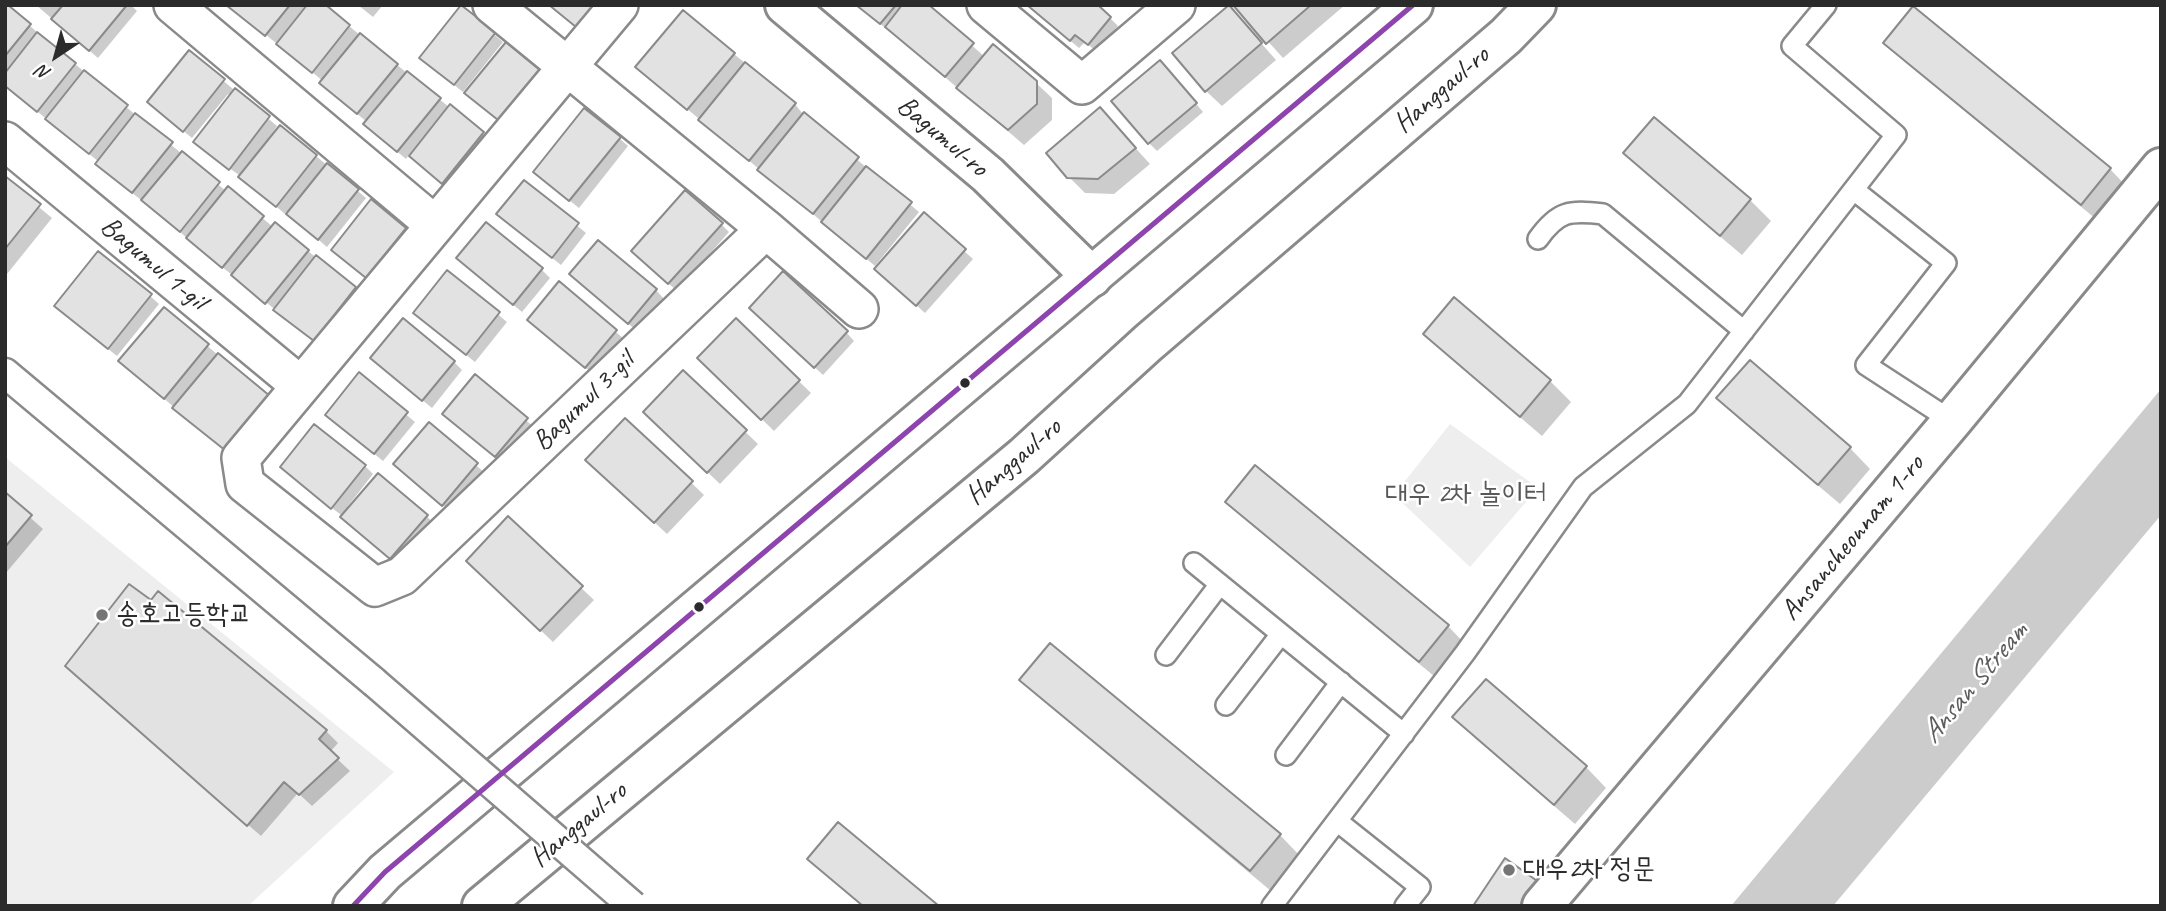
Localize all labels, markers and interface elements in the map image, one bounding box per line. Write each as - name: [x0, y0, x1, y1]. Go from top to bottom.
- north arrow: [21, 21, 91, 91]
- street label: Hanggaul-ro: [1387, 39, 1497, 141]
- text: N: [32, 60, 55, 86]
- street label: Bagumul-ro: [890, 89, 994, 185]
- street label: Bagumul 1-gil: [93, 210, 213, 318]
- street label: Bagumul 3-gil: [526, 345, 642, 459]
- unlabelled marker: [958, 376, 972, 390]
- street label: Hanggaul-ro: [959, 411, 1069, 513]
- street label: Ansancheonnam 1-ro: [1774, 449, 1932, 627]
- park label: 대우 2차 놀이터: [1385, 478, 1547, 512]
- place label: 송호고등학교: [116, 598, 251, 632]
- unlabelled marker: [692, 600, 706, 614]
- marker: 송호고등학교: [94, 607, 110, 623]
- water label: Ansan Stream: [1914, 615, 2036, 751]
- street label: Hanggaul-ro: [524, 775, 634, 875]
- place label: 대우2차 정문: [1523, 853, 1655, 887]
- marker: 대우2차 정문: [1501, 862, 1517, 878]

